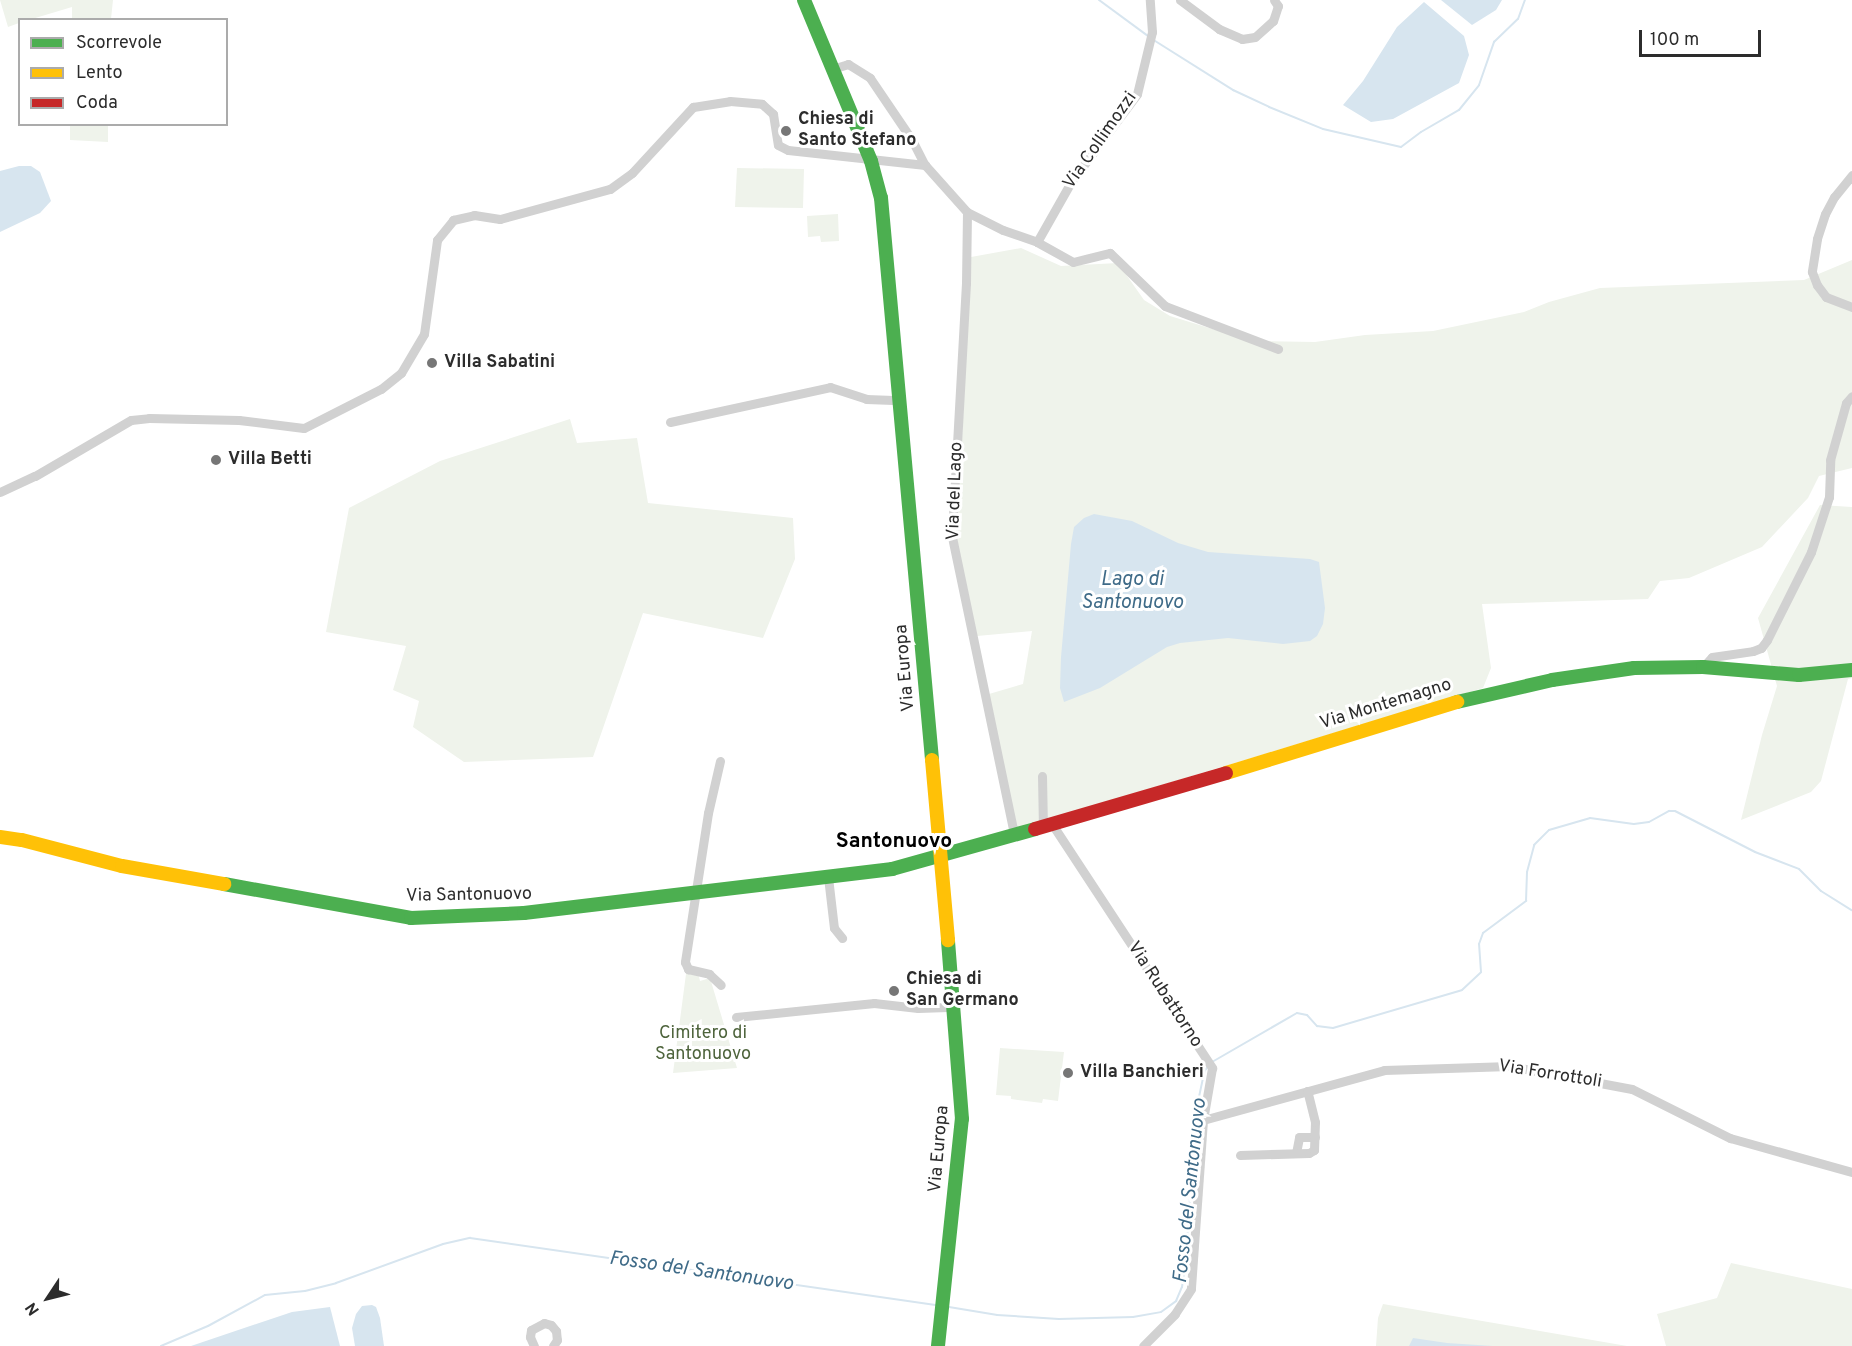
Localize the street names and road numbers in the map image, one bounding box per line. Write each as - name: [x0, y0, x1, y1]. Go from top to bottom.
- street label: Via Collimozzi: [1059, 88, 1143, 194]
- street label: Via del Lago: [943, 441, 969, 541]
- street label: Via Europa: [891, 624, 921, 712]
- street label: Via Montemagno: [1318, 675, 1454, 735]
- street label: Via Santonuovo: [406, 884, 532, 908]
- street label: Via Rubattorno: [1122, 938, 1206, 1052]
- street label: Via Forrottoli: [1497, 1056, 1603, 1094]
- street label: Via Europa: [925, 1105, 955, 1193]

